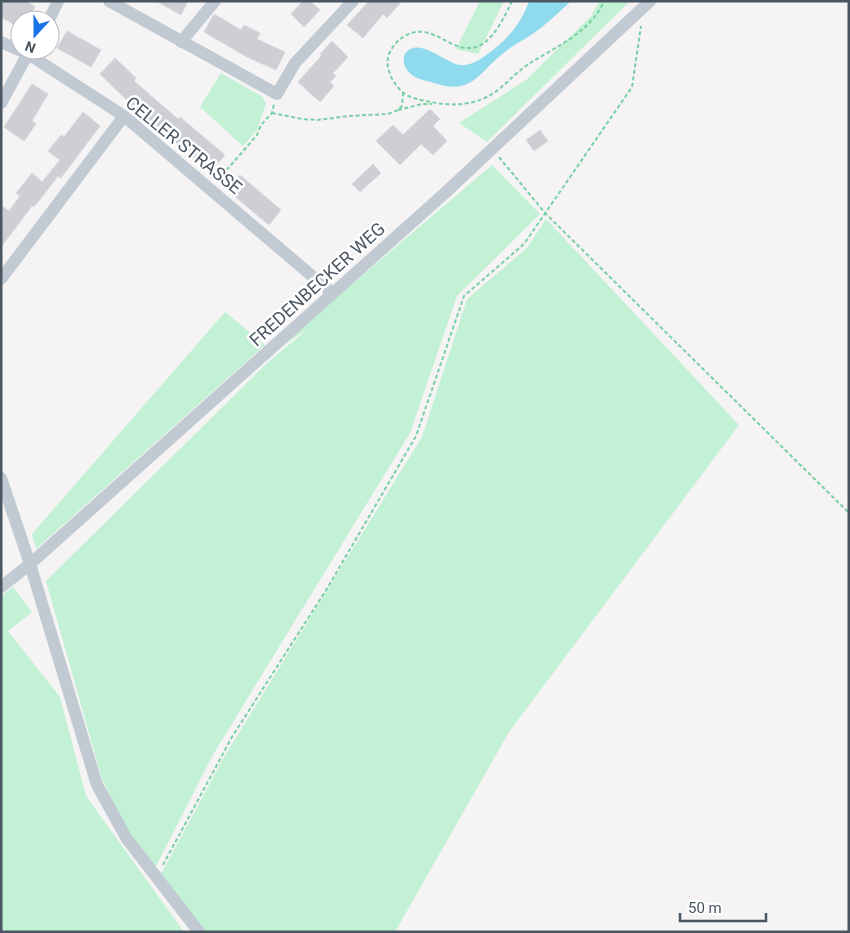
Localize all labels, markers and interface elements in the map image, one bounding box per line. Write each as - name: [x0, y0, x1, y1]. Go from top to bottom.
- north arrow: [10, 10, 60, 60]
- text: N: [23, 38, 38, 56]
- street label: CELLER STRASSE: [122, 92, 246, 198]
- street label: FREDENBECKER WEG: [245, 218, 389, 350]
- scale bar: [680, 890, 766, 922]
- text: 50 m: [688, 899, 722, 917]

